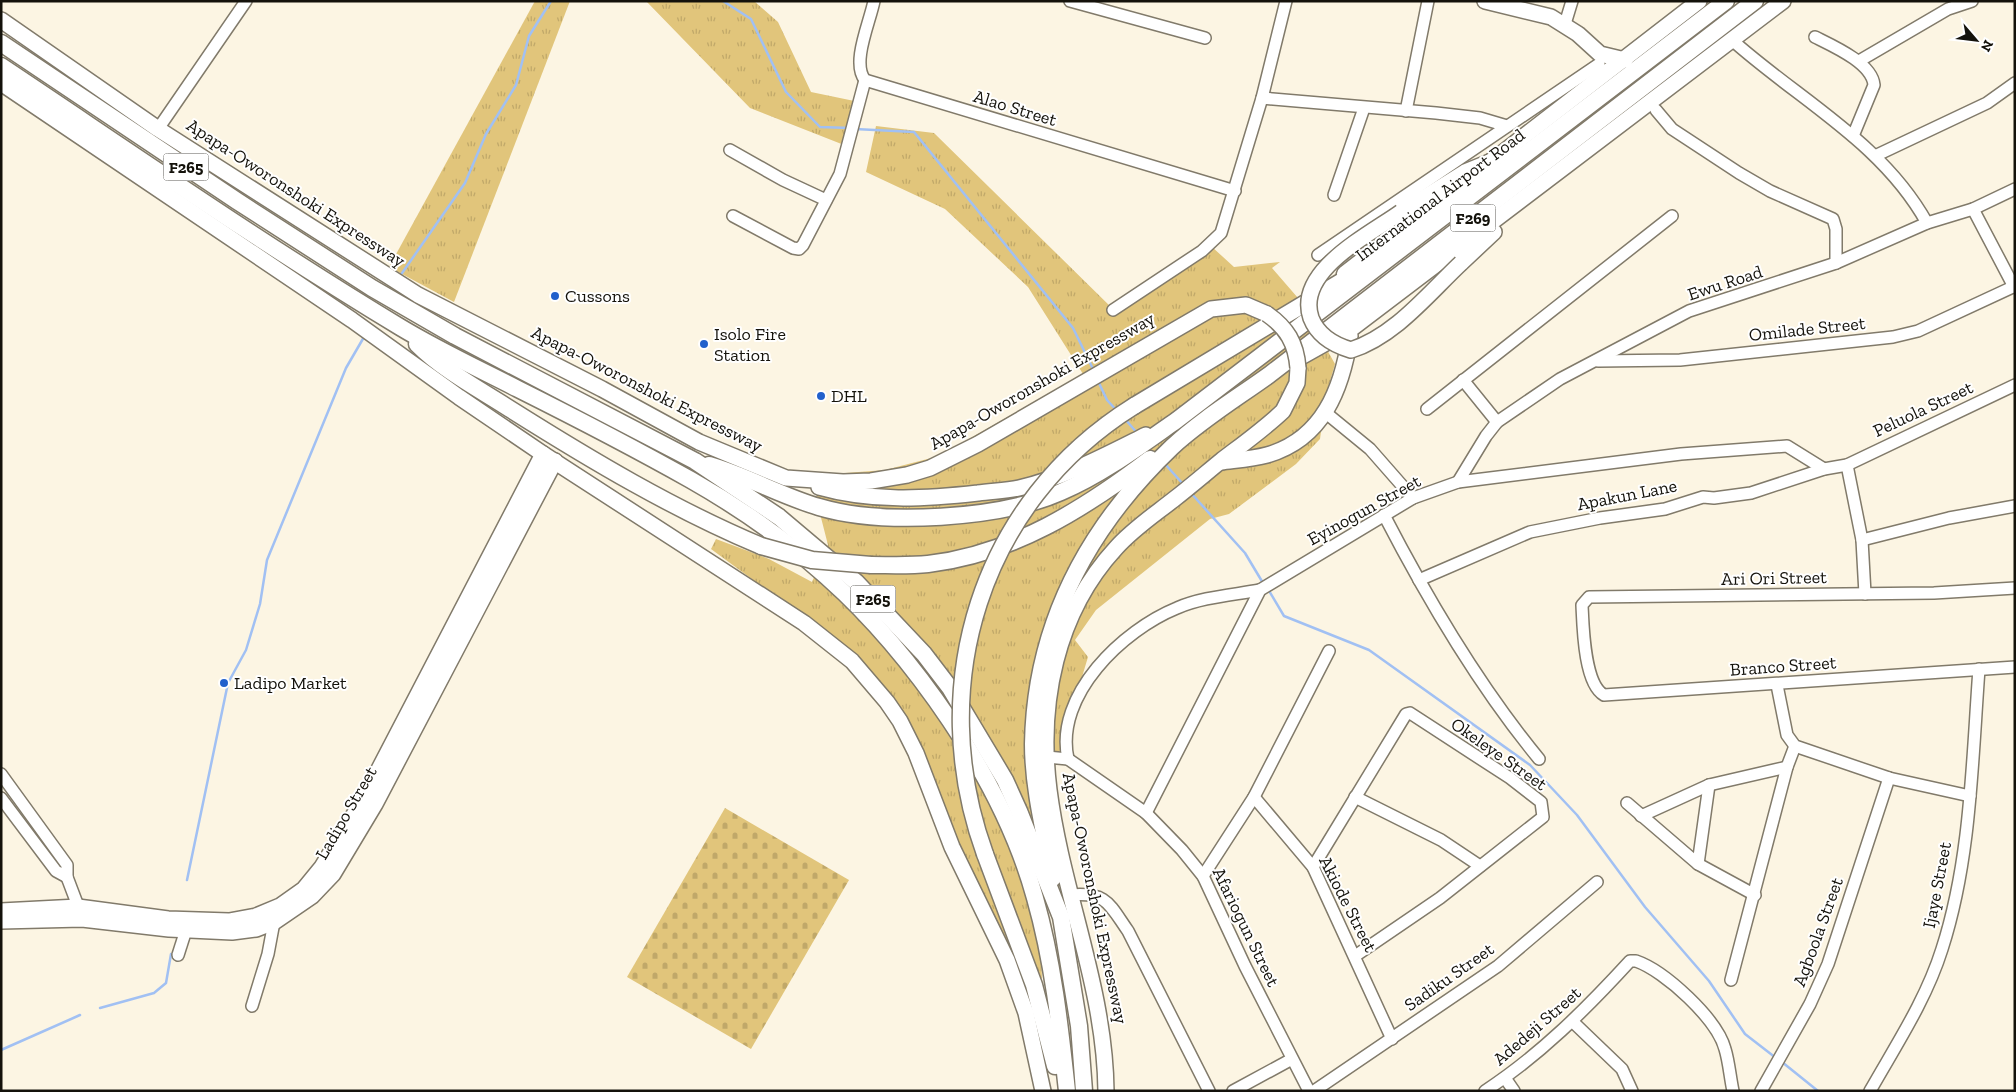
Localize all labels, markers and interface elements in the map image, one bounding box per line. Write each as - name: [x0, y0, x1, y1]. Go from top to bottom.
- north arrow: [1951, 15, 2001, 65]
- text: N: [1977, 37, 1997, 55]
- street label: Alao Street: [971, 85, 1060, 131]
- street label: Apapa-Oworonshoki Expressway: [183, 114, 410, 272]
- street label: International Airport Road: [1351, 124, 1529, 266]
- road number: F265: [164, 154, 208, 180]
- road number: F269: [1450, 204, 1496, 232]
- street label: Ewu Road: [1685, 261, 1765, 305]
- place label: Cussons: [565, 285, 630, 307]
- marker: Cussons: [549, 290, 561, 302]
- street label: Apapa-Oworonshoki Expressway: [925, 307, 1159, 455]
- street label: Omilade Street: [1748, 312, 1867, 346]
- street label: Apapa-Oworonshoki Expressway: [528, 321, 767, 457]
- place label: Isolo Fire Station: [714, 323, 786, 366]
- marker: Isolo Fire Station: [698, 338, 710, 350]
- street label: Peluola Street: [1870, 376, 1977, 442]
- place label: DHL: [831, 385, 867, 407]
- marker: DHL: [815, 390, 827, 402]
- street label: Eyinogun Street: [1303, 470, 1425, 550]
- street label: Apakun Lane: [1575, 475, 1679, 515]
- street label: Ari Ori Street: [1721, 566, 1827, 590]
- road number: F265: [850, 586, 896, 612]
- street label: Branco Street: [1729, 651, 1837, 681]
- place label: Ladipo Market: [234, 672, 347, 694]
- marker: Ladipo Market: [218, 677, 230, 689]
- street label: Okeleye Street: [1447, 713, 1552, 795]
- street label: Ladipo Street: [310, 762, 382, 864]
- street label: Apapa-Oworonshoki Expressway: [1058, 770, 1133, 1026]
- street label: Ijaye Street: [1918, 840, 1956, 930]
- street label: Akiode Street: [1314, 852, 1382, 956]
- street label: Afariogun Street: [1208, 864, 1284, 990]
- street label: Agboola Street: [1788, 874, 1848, 989]
- street label: Sadiku Street: [1400, 938, 1498, 1016]
- street label: Adedeji Street: [1489, 982, 1586, 1070]

